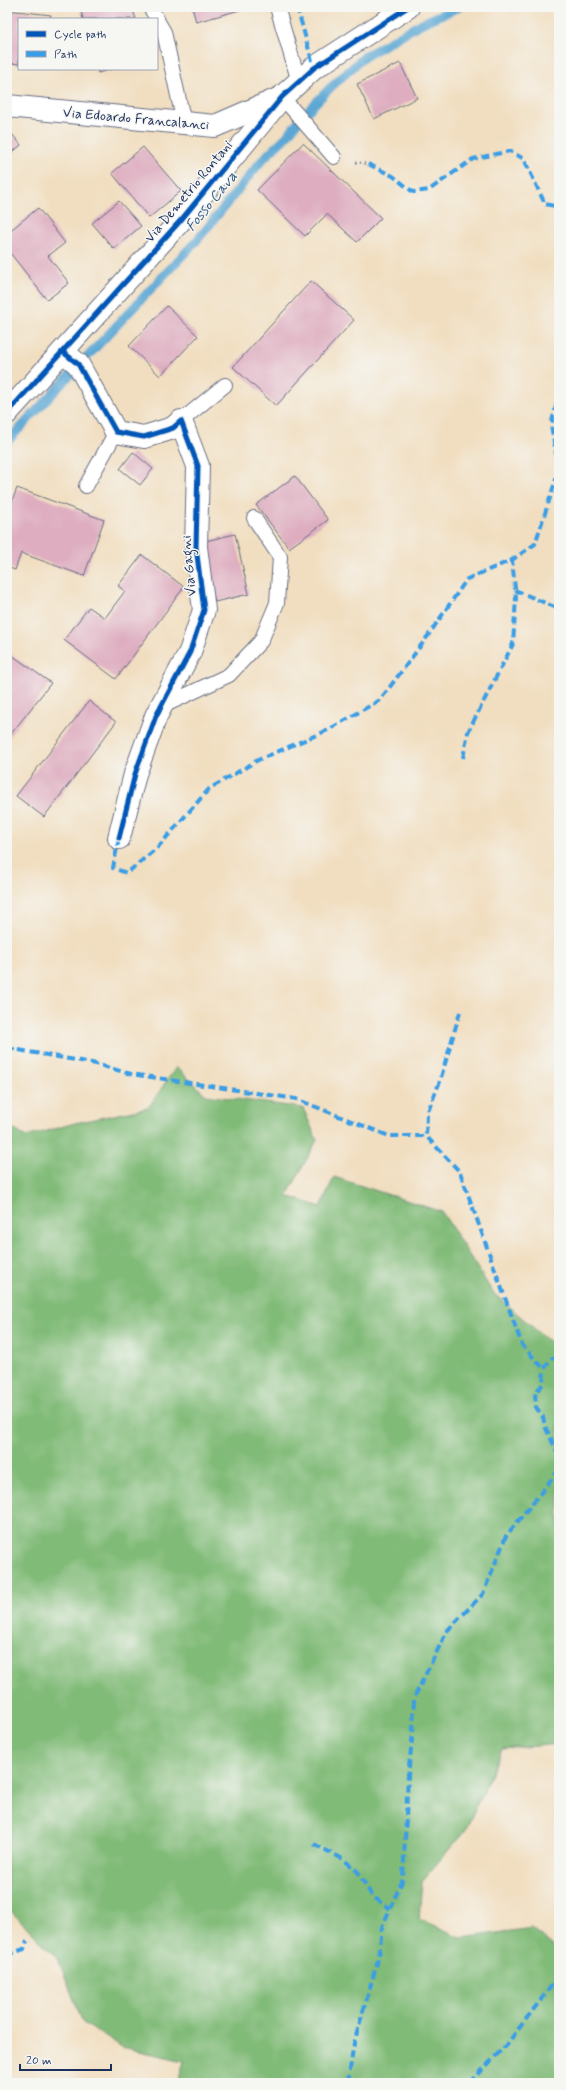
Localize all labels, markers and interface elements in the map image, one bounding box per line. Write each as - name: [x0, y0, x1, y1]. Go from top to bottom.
- legend: [18, 18, 158, 70]
- text: Cycle path: [54, 27, 106, 43]
- text: Path: [54, 47, 77, 63]
- street label: Via Edoardo Francalanci: [62, 104, 210, 134]
- street label: Via Demetrio Rontani: [141, 137, 237, 246]
- water label: Fosso Cava: [181, 167, 242, 236]
- street label: Via Gagni: [177, 534, 203, 597]
- scale bar: [20, 2046, 111, 2072]
- text: 20 m: [26, 2053, 52, 2069]

